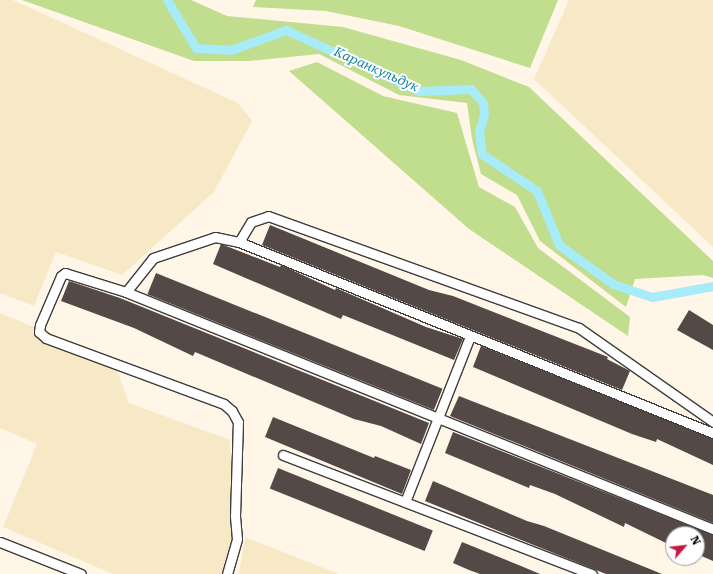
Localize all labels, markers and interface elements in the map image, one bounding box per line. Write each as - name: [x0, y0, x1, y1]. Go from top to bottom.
- water label: Каранкульдук: [331, 44, 421, 96]
- north arrow: [665, 526, 705, 566]
- text: N: [687, 534, 703, 547]

